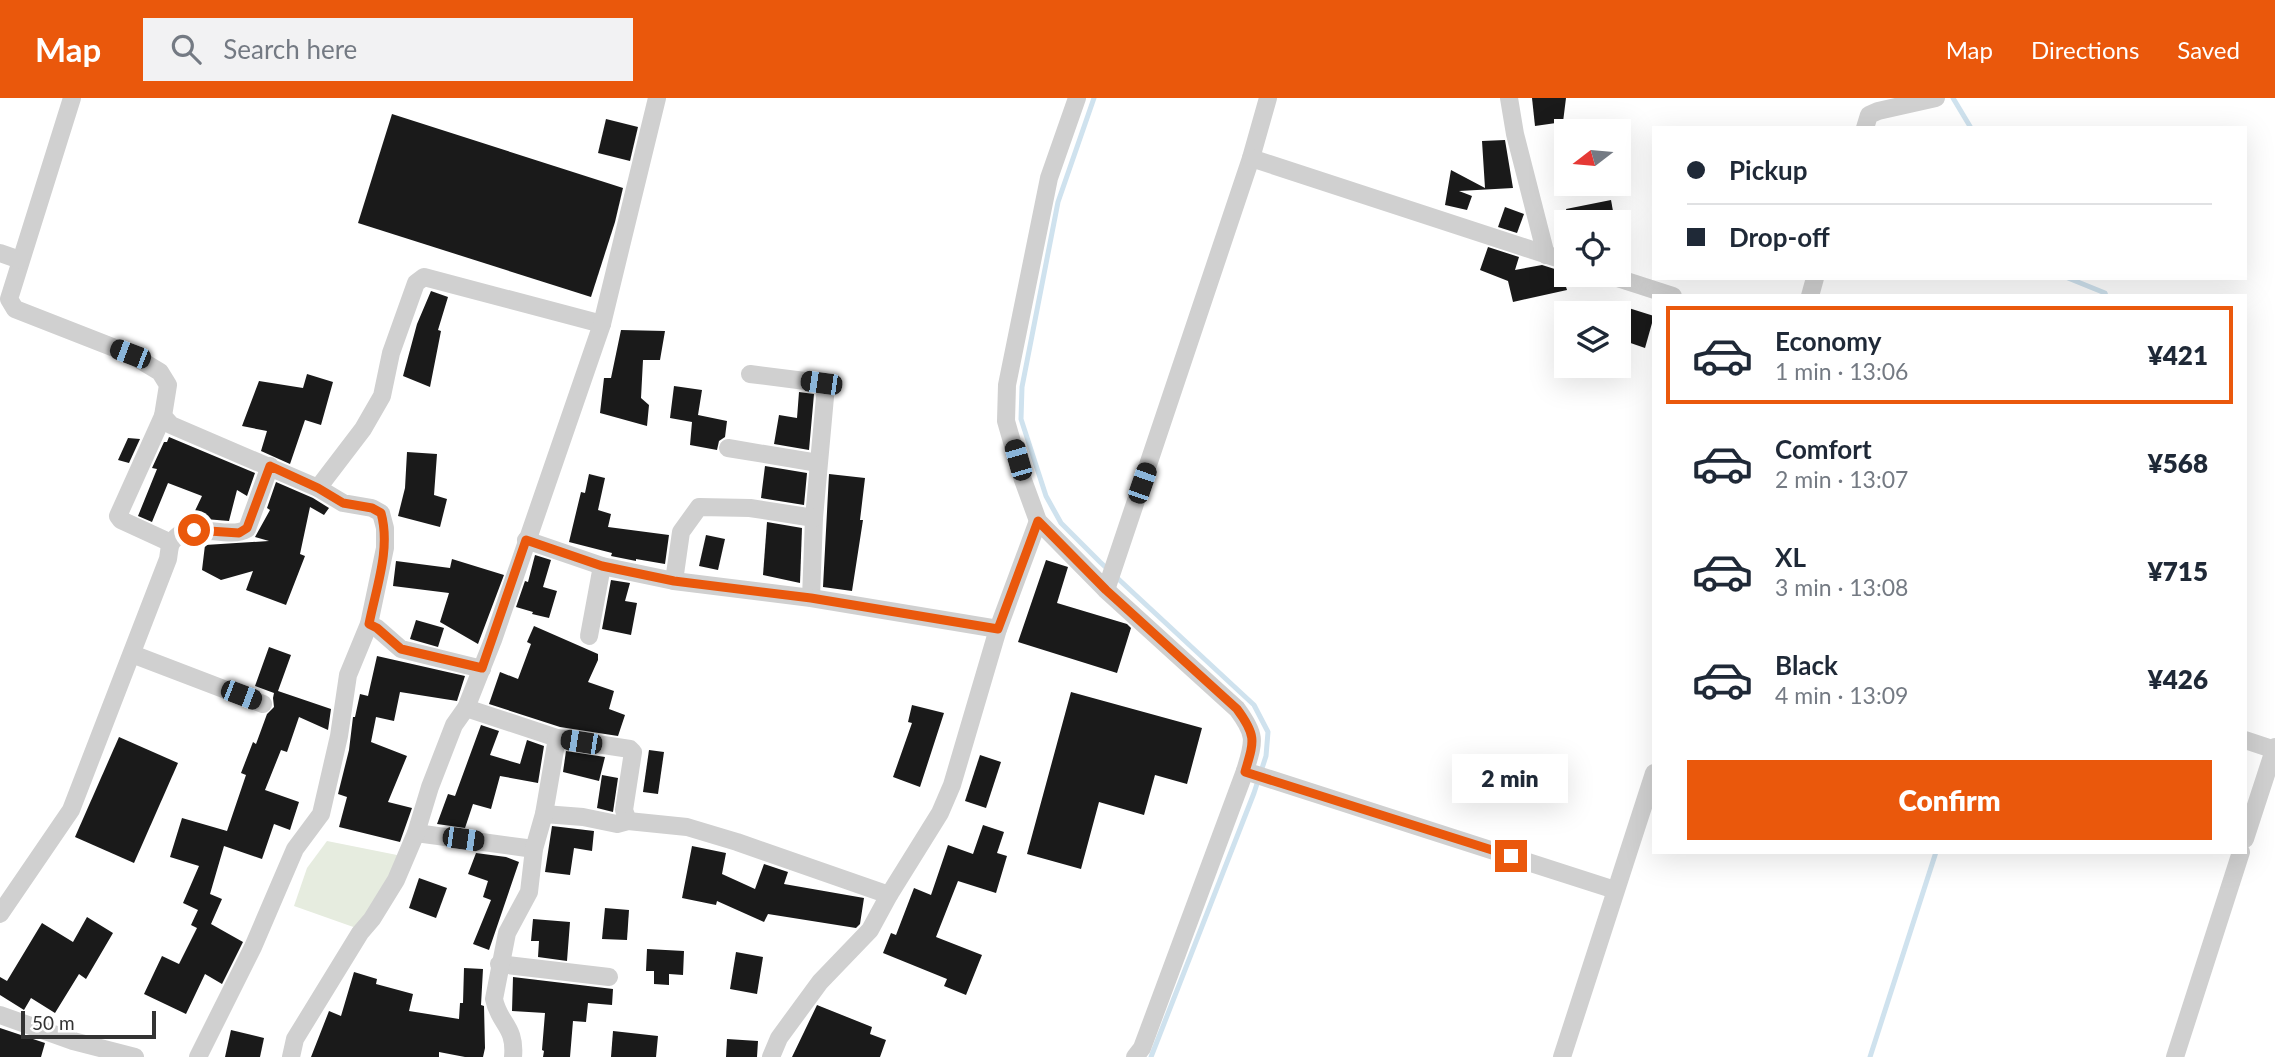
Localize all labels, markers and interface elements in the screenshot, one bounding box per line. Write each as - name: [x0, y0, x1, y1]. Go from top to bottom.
- search box: [143, 18, 633, 81]
- text: Map: [35, 29, 101, 69]
- icon: search: [167, 30, 205, 68]
- text: Search here: [223, 33, 357, 65]
- text: Map: [1946, 35, 1993, 64]
- text: Directions: [2031, 35, 2139, 64]
- text: Saved: [2177, 35, 2240, 64]
- north arrow: [1554, 119, 1631, 196]
- map controls: [1554, 119, 1631, 378]
- text: Pickup: [1729, 154, 1808, 186]
- button: locate: [1554, 210, 1631, 287]
- text: Drop-off: [1729, 221, 1830, 253]
- button: layers: [1554, 301, 1631, 378]
- icon: car: [1691, 324, 1754, 387]
- text: Economy: [1775, 325, 1881, 357]
- car: [107, 337, 154, 371]
- text: ¥421: [2148, 339, 2208, 371]
- text: 1 min · 13:06: [1775, 357, 1908, 385]
- car: [799, 370, 844, 396]
- icon: car: [1691, 432, 1754, 495]
- text: Comfort: [1775, 433, 1872, 465]
- car: [1003, 437, 1034, 483]
- text: ¥568: [2148, 447, 2208, 479]
- car: [1126, 460, 1159, 506]
- text: 2 min · 13:07: [1775, 465, 1908, 493]
- route start: [178, 514, 210, 546]
- icon: car: [1691, 540, 1754, 603]
- text: XL: [1775, 541, 1806, 573]
- text: ¥715: [2148, 555, 2208, 587]
- text: 3 min · 13:08: [1775, 573, 1908, 601]
- icon: car: [1691, 648, 1754, 711]
- text: Black: [1775, 649, 1838, 681]
- text: ¥426: [2148, 663, 2208, 695]
- car: [218, 678, 265, 712]
- text: 4 min · 13:09: [1775, 681, 1908, 709]
- car: [559, 728, 604, 756]
- callout: 2 min: [1453, 754, 1569, 804]
- button: Confirm: [1687, 760, 2212, 840]
- text: 2 min: [1481, 764, 1539, 792]
- car: [441, 826, 486, 852]
- route end: [1495, 840, 1527, 872]
- scale bar: [21, 1008, 156, 1040]
- text: 50 m: [32, 1011, 75, 1034]

